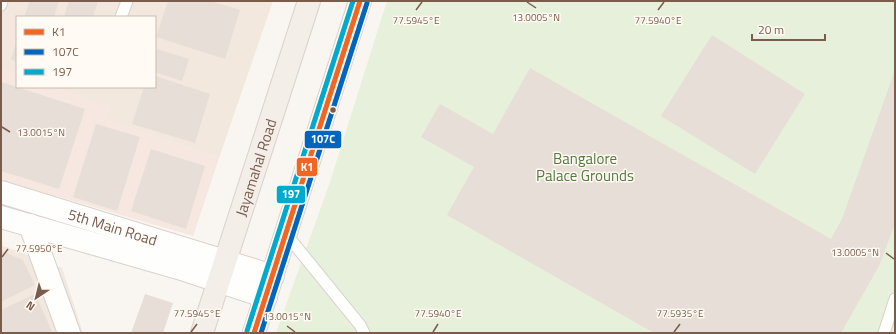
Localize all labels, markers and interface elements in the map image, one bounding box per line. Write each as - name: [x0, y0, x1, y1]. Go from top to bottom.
- text: 13.0005°N: [512, 10, 560, 25]
- text: 77.5945°E: [393, 13, 440, 28]
- text: 77.5940°E: [635, 13, 682, 28]
- legend: [16, 16, 156, 88]
- scale bar: [752, 16, 825, 42]
- text: 20 m: [758, 20, 784, 39]
- text: K1: [52, 22, 66, 41]
- text: 107C: [52, 42, 79, 61]
- text: 197: [52, 62, 72, 81]
- unlabelled marker: [328, 105, 338, 115]
- street label: Jayamahal Road: [229, 116, 282, 219]
- text: 13.0015°N: [17, 125, 65, 140]
- line badge: 107C: [304, 130, 342, 149]
- text: 107C: [311, 131, 335, 147]
- park label: Bangalore Palace Grounds: [536, 147, 634, 187]
- line badge: K1: [296, 157, 318, 177]
- text: K1: [301, 159, 313, 175]
- line badge: 197: [276, 185, 306, 204]
- text: 197: [282, 186, 300, 202]
- street label: 5th Main Road: [65, 202, 160, 251]
- text: 77.5950°E: [16, 241, 63, 256]
- text: 13.0005°N: [831, 245, 879, 260]
- north arrow: [16, 278, 56, 318]
- text: N: [23, 297, 38, 315]
- text: 77.5945°E: [174, 306, 221, 321]
- text: 77.5940°E: [415, 306, 462, 321]
- text: 77.5935°E: [657, 306, 704, 321]
- text: 13.0015°N: [263, 309, 311, 324]

